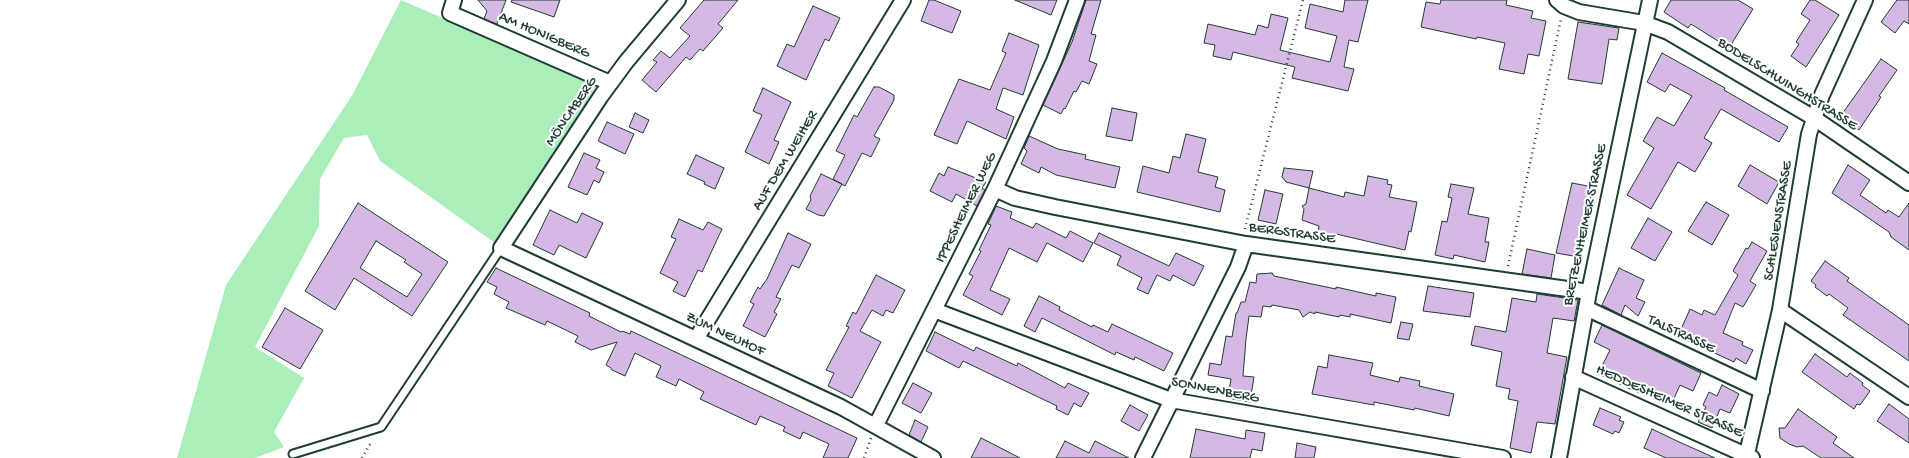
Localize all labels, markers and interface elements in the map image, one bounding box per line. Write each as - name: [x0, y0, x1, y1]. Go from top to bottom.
- street label: AM HONIGBERG: [496, 9, 592, 63]
- street label: BODELSCHWINGHSTRASSE: [1714, 34, 1860, 136]
- street label: MÖNCHBERG: [542, 74, 602, 150]
- street label: AUF DEM WEIHER: [749, 108, 823, 214]
- street label: BRETZENHEIMER STRASSE: [1560, 142, 1612, 308]
- street label: IPPESHEIMER WEG: [932, 150, 1002, 266]
- street label: SCHLESIENSTRASSE: [1761, 160, 1797, 282]
- street label: BERGSTRASSE: [1248, 219, 1336, 249]
- street label: ZUM NEUHOF: [683, 309, 767, 361]
- street label: TALSTRASSE: [1644, 311, 1718, 359]
- street label: HEDDESHEIMER STRASSE: [1593, 361, 1745, 443]
- street label: SONNENBERG: [1170, 374, 1260, 408]

